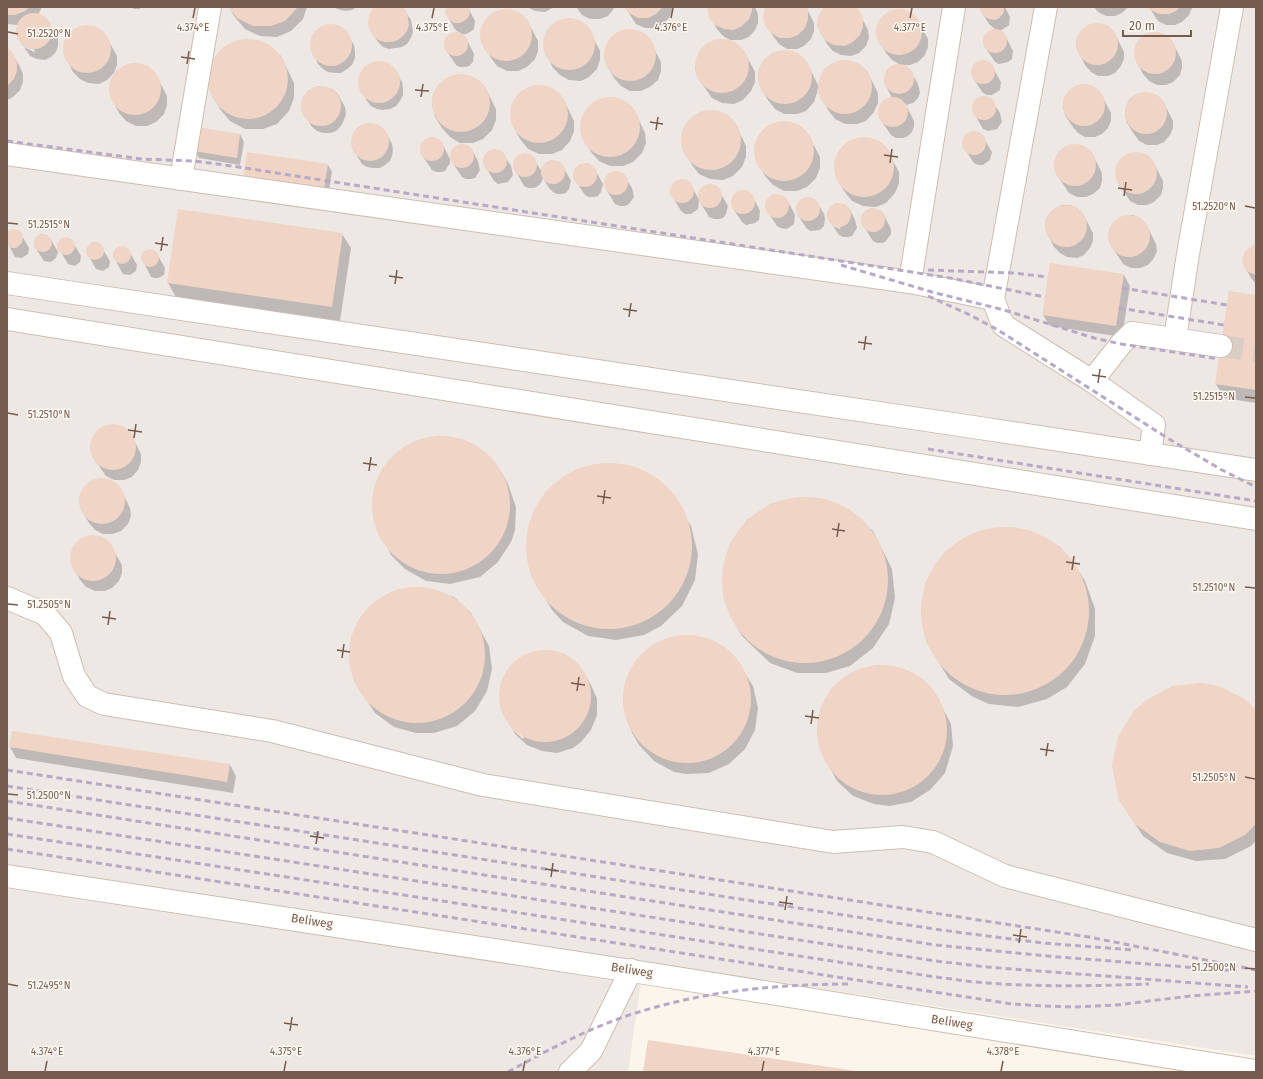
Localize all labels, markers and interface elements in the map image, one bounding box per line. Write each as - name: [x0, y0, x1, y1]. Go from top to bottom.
- scale bar: [1123, 12, 1191, 38]
- text: 20 m: [1129, 19, 1155, 33]
- text: 4.374°E: [177, 22, 209, 34]
- text: 4.375°E: [416, 22, 448, 34]
- text: 4.376°E: [655, 22, 687, 34]
- text: 4.377°E: [894, 22, 926, 34]
- text: 51.2520°N: [27, 28, 71, 40]
- text: 51.2520°N: [1192, 201, 1236, 213]
- text: 51.2515°N: [28, 219, 70, 231]
- text: 51.2515°N: [1193, 391, 1235, 403]
- text: 51.2510°N: [28, 409, 70, 421]
- text: 51.2510°N: [1193, 582, 1235, 594]
- text: 51.2505°N: [27, 599, 71, 611]
- text: 51.2505°N: [1192, 772, 1236, 784]
- text: 51.2500°N: [27, 790, 71, 802]
- street label: Beliweg: [290, 911, 335, 931]
- street label: Beliweg: [610, 960, 655, 980]
- text: 51.2500°N: [1192, 962, 1236, 974]
- text: 51.2495°N: [27, 980, 71, 992]
- street label: Beliweg: [930, 1012, 975, 1032]
- text: 4.374°E: [31, 1046, 63, 1058]
- text: 4.375°E: [270, 1046, 302, 1058]
- text: 4.376°E: [509, 1046, 541, 1058]
- text: 4.377°E: [748, 1046, 780, 1058]
- text: 4.378°E: [986, 1046, 1020, 1058]

